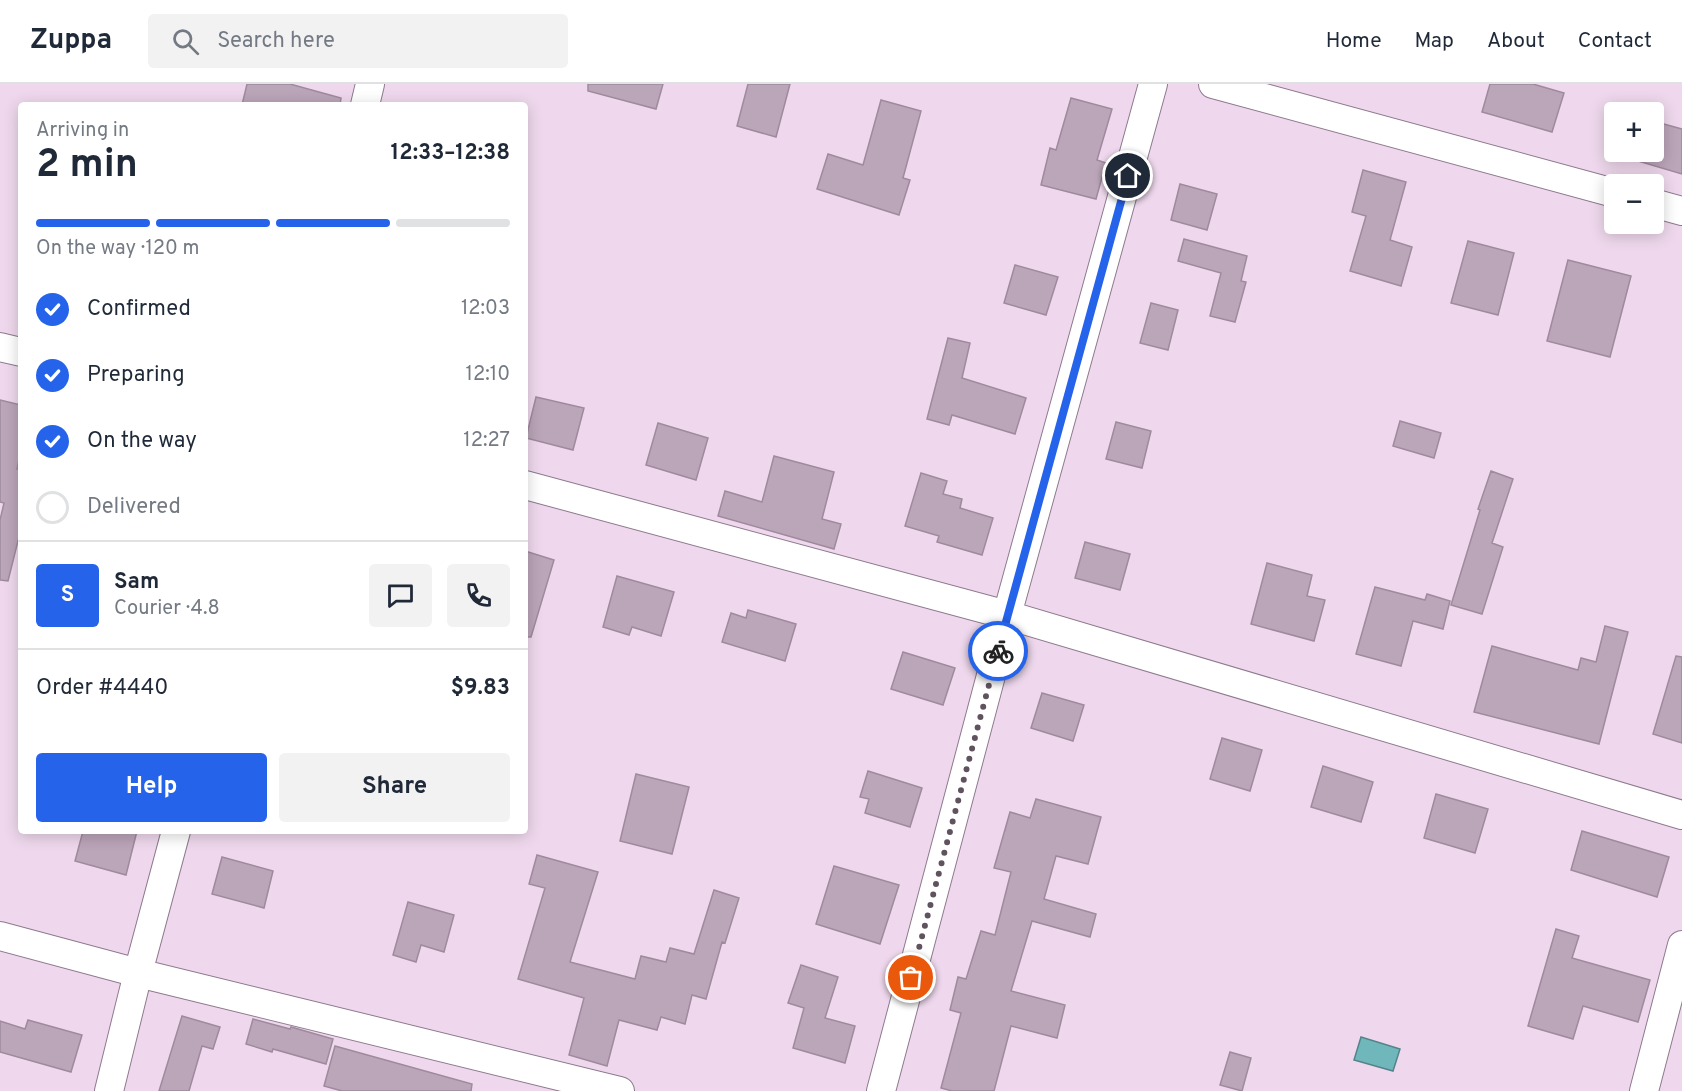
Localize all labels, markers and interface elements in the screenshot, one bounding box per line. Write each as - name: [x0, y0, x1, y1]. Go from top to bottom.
- search box: [148, 14, 568, 68]
- text: Zuppa: [30, 23, 112, 59]
- icon: search: [169, 25, 202, 58]
- text: Search here: [217, 28, 335, 55]
- text: Home: [1326, 28, 1382, 55]
- text: Map: [1415, 28, 1454, 55]
- text: About: [1487, 28, 1545, 55]
- text: Contact: [1578, 28, 1652, 55]
- map controls: [1604, 102, 1664, 234]
- button: +: [1604, 102, 1664, 162]
- text: Arriving in: [36, 118, 129, 144]
- text: 12:33–12:38: [390, 140, 510, 167]
- text: 2 min: [36, 142, 138, 191]
- pin: [1102, 150, 1153, 201]
- icon: home: [1111, 159, 1144, 192]
- button: −: [1604, 174, 1664, 234]
- text: On the way · 120 m: [36, 236, 200, 262]
- icon: check: [36, 293, 69, 326]
- text: Confirmed: [87, 296, 191, 323]
- text: 12:03: [461, 296, 510, 322]
- icon: check: [36, 359, 69, 392]
- text: Preparing: [87, 362, 185, 389]
- text: 12:10: [466, 362, 510, 388]
- icon: check: [36, 425, 69, 458]
- text: On the way: [87, 428, 197, 455]
- text: 12:27: [463, 428, 510, 454]
- text: Delivered: [87, 494, 181, 521]
- button: chat: [369, 564, 432, 627]
- button: phone: [447, 564, 510, 627]
- text: Sam: [114, 569, 159, 596]
- text: S: [61, 582, 74, 609]
- text: Courier · 4.8: [114, 596, 220, 622]
- courier: [968, 621, 1028, 681]
- icon: bike: [982, 635, 1015, 668]
- text: Order #4440: [36, 675, 168, 702]
- text: $9.83: [451, 675, 510, 702]
- button: Help: [36, 753, 267, 822]
- button: Share: [279, 753, 510, 822]
- pin: [885, 952, 936, 1003]
- icon: bag: [894, 961, 927, 994]

